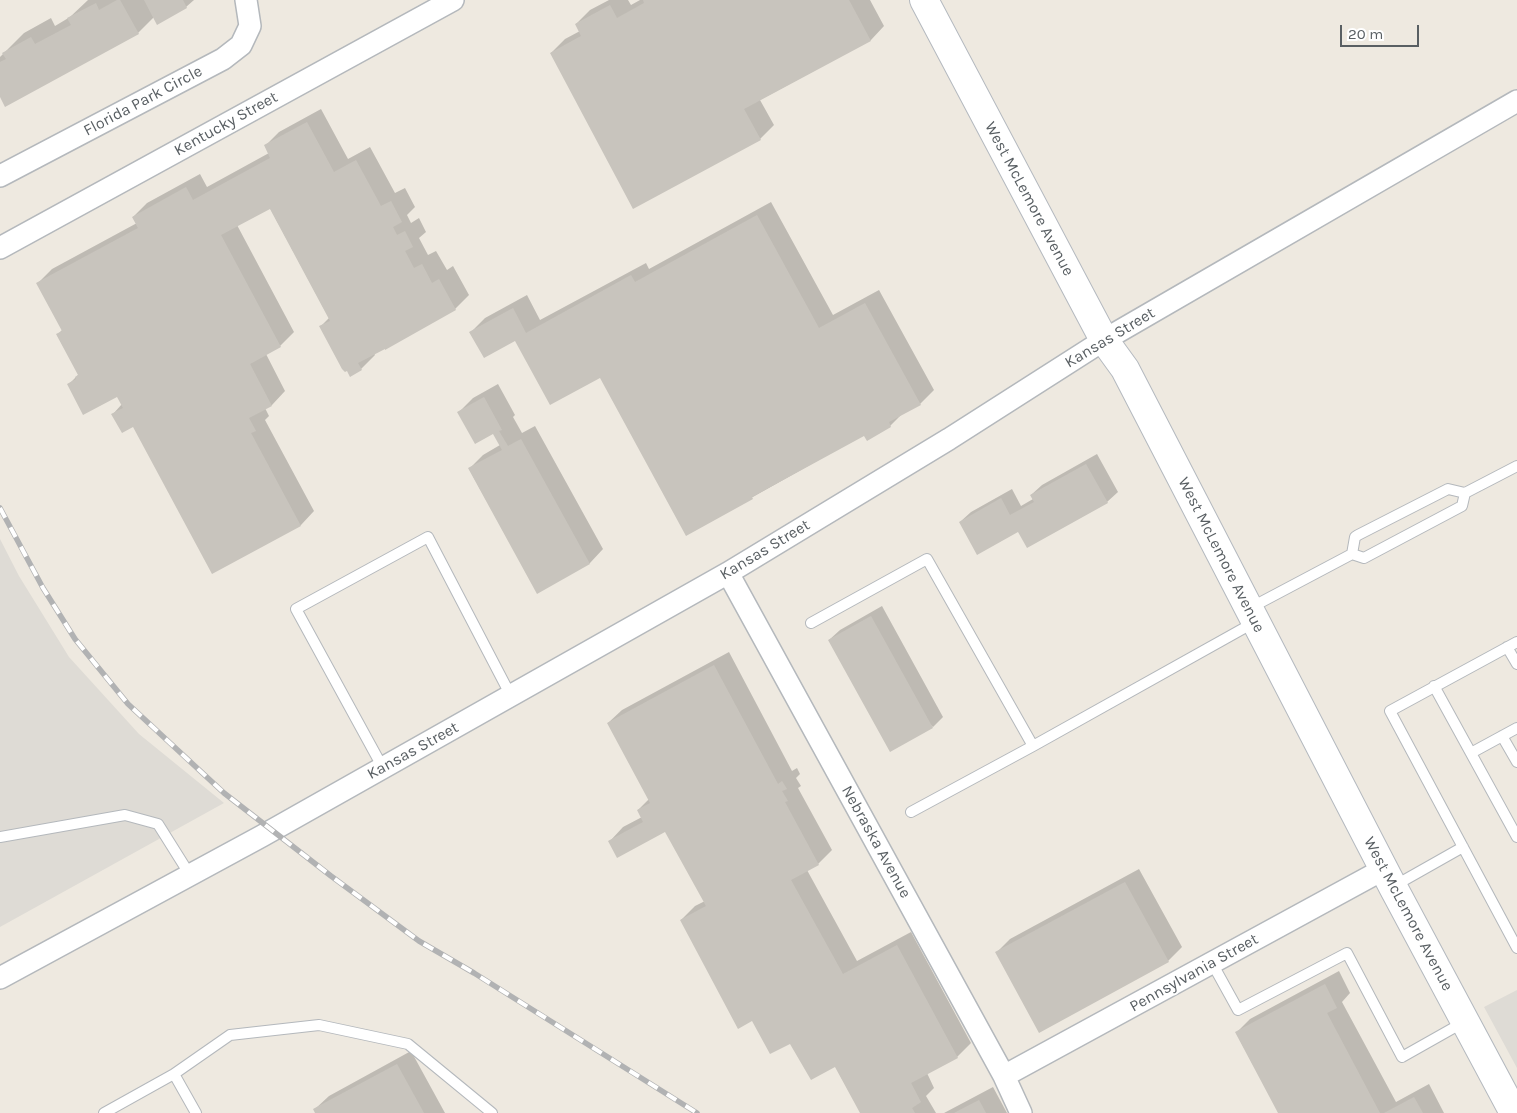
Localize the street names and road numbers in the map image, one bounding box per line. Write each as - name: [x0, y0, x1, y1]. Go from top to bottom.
- street label: Florida Park Circle: [80, 62, 206, 140]
- street label: Kentucky Street: [171, 88, 281, 160]
- street label: West McLemore Avenue: [980, 119, 1078, 279]
- street label: Kansas Street: [1062, 304, 1158, 372]
- street label: West McLemore Avenue: [1173, 474, 1269, 636]
- street label: Kansas Street: [717, 516, 813, 584]
- street label: Kansas Street: [364, 718, 462, 784]
- street label: Nebraska Avenue: [837, 782, 915, 902]
- street label: West McLemore Avenue: [1359, 834, 1457, 994]
- street label: Pennsylvania Street: [1126, 930, 1262, 1016]

